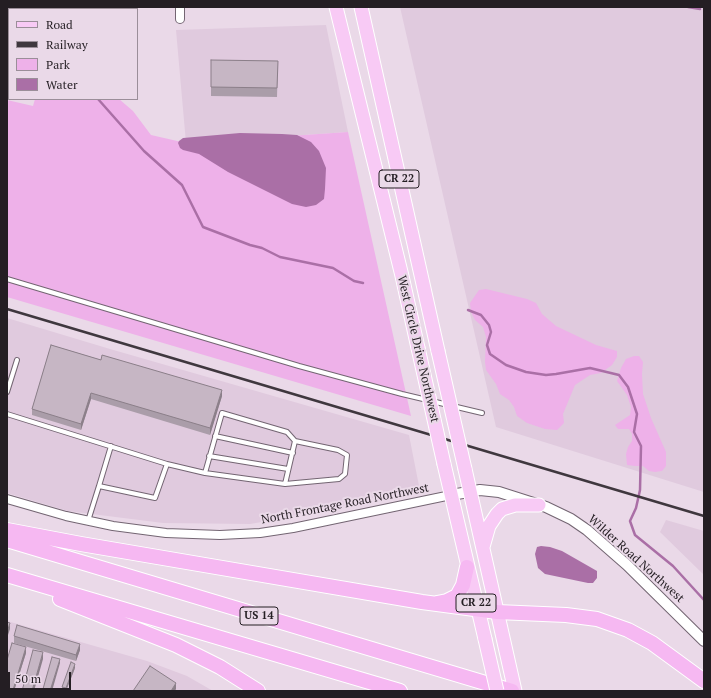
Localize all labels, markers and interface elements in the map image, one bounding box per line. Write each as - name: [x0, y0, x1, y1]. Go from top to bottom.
- legend: [8, 8, 138, 100]
- text: Road: [46, 17, 73, 32]
- text: Railway: [46, 37, 88, 52]
- text: Park: [46, 57, 70, 72]
- text: Water: [46, 77, 78, 92]
- road number: CR 22: [379, 170, 419, 188]
- street label: West Circle Drive Northwest: [394, 274, 442, 424]
- street label: North Frontage Road Northwest: [260, 481, 430, 527]
- street label: Wilder Road Northwest: [585, 512, 687, 606]
- road number: CR 22: [456, 594, 496, 612]
- road number: US 14: [240, 607, 278, 625]
- scale bar: [10, 664, 73, 690]
- text: 50 m: [15, 671, 41, 686]

